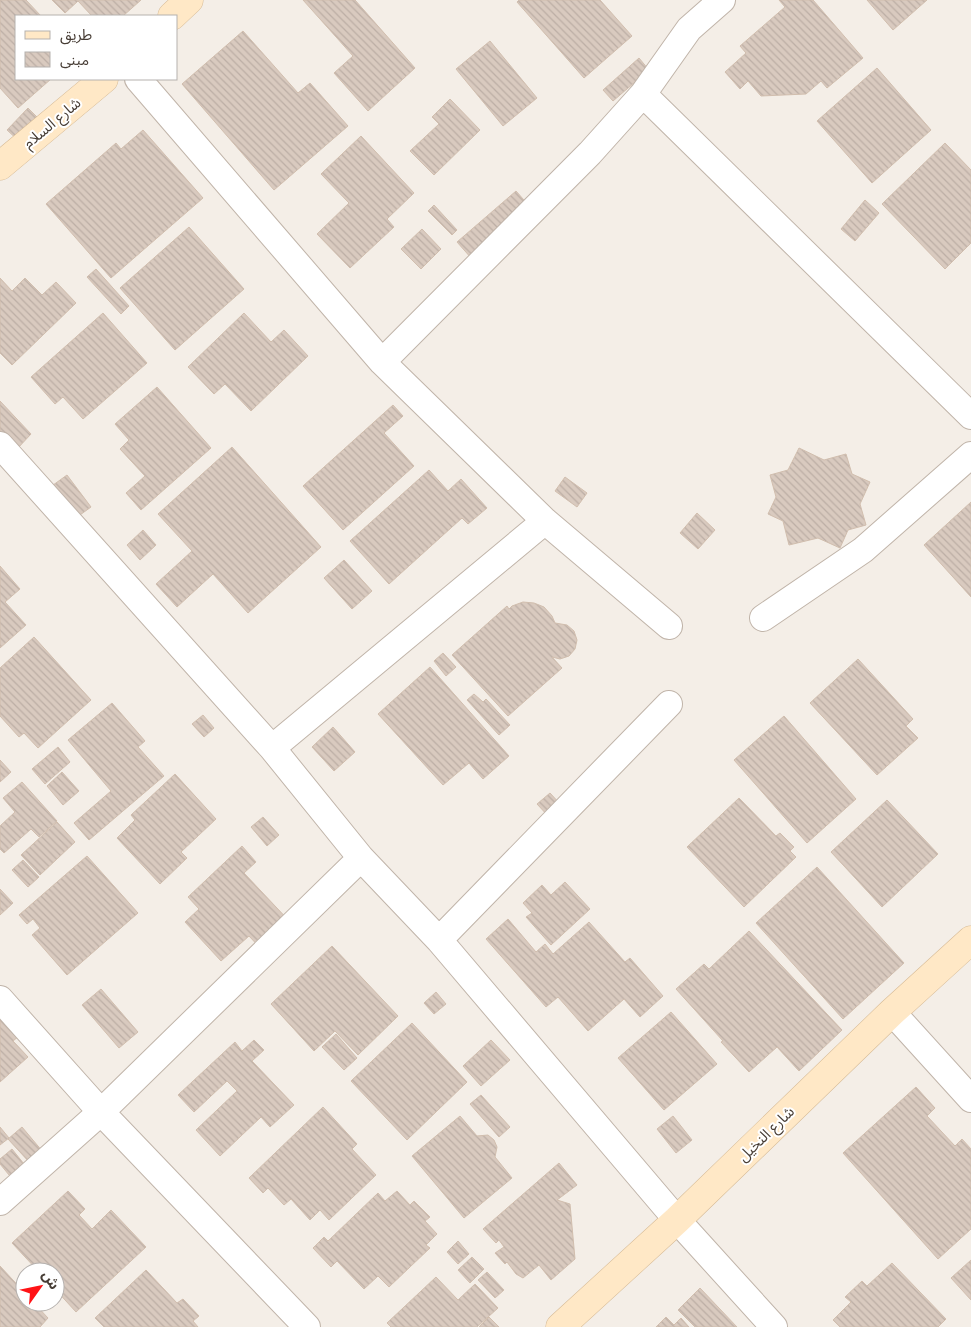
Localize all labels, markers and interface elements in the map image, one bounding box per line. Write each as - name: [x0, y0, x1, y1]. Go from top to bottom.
- legend: [15, 15, 178, 80]
- text: طريق: [60, 25, 92, 45]
- text: مبنى: [60, 50, 89, 69]
- street label: شارع السلام: [19, 93, 87, 155]
- street label: شارع النخيل: [733, 1102, 800, 1168]
- north arrow: [15, 1262, 65, 1312]
- text: ش: [38, 1267, 64, 1293]

